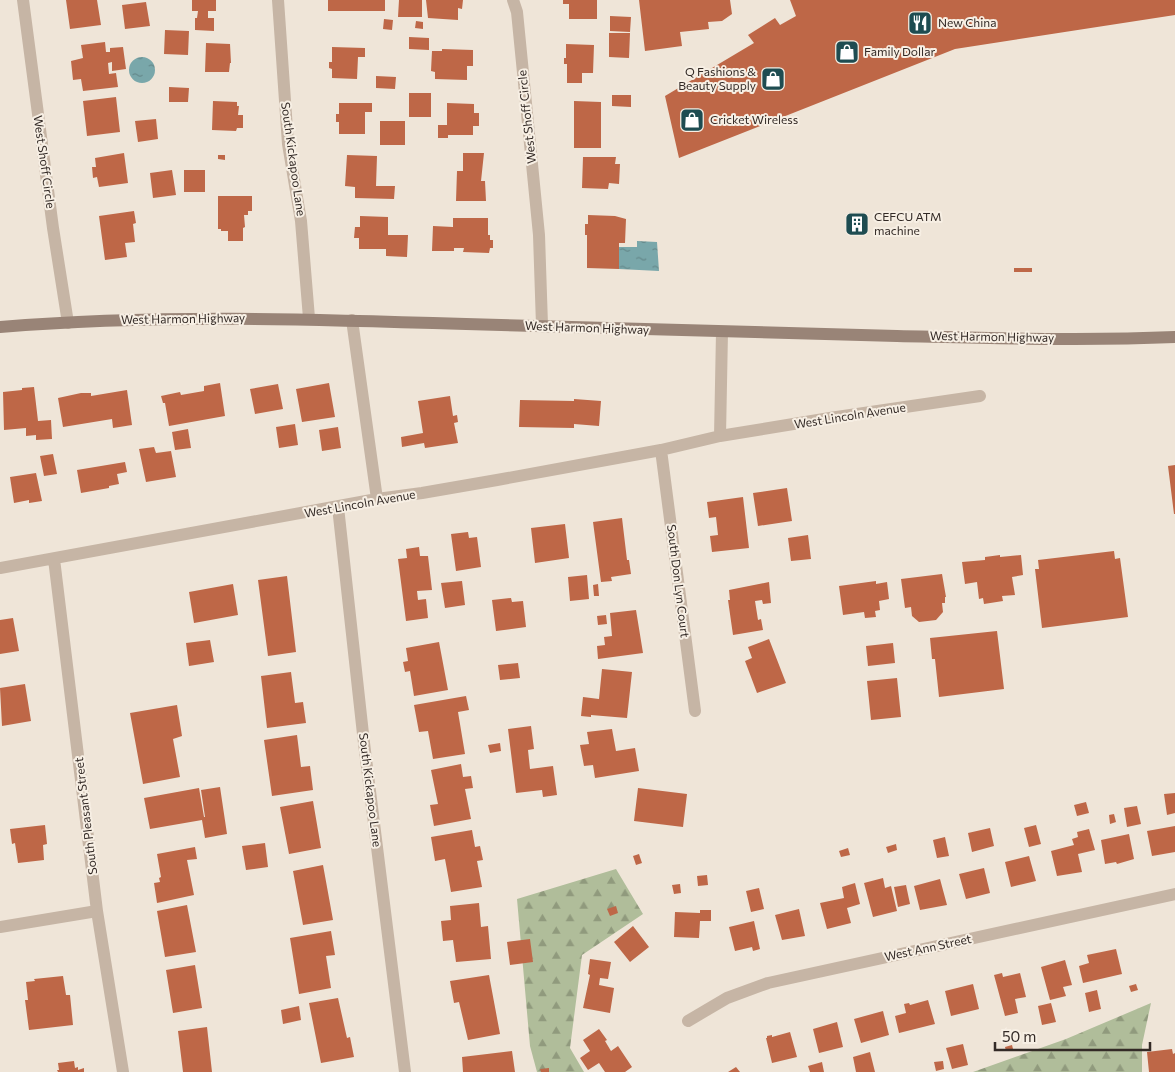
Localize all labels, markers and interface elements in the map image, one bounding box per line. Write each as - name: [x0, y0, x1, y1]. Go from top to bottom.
- restaurant icon: New China: [907, 10, 933, 36]
- place label: New China: [938, 15, 996, 29]
- shop icon: Family Dollar: [834, 39, 860, 65]
- place label: Family Dollar: [864, 44, 935, 58]
- place label: Q Fashions & Beauty Supply: [678, 64, 756, 92]
- shop icon: Q Fashions & Beauty Supply: [760, 66, 786, 92]
- street label: West Shoff Circle: [514, 70, 538, 165]
- street label: South Kickapoo Lane: [279, 101, 309, 217]
- shop icon: Cricket Wireless: [679, 107, 705, 133]
- place label: Cricket Wireless: [710, 112, 798, 126]
- street label: West Shoff Circle: [32, 114, 58, 209]
- place label: CEFCU ATM machine: [874, 209, 942, 237]
- building icon: CEFCU ATM machine: [844, 211, 870, 237]
- street label: West Harmon Highway: [121, 310, 245, 326]
- street label: West Harmon Highway: [525, 318, 649, 336]
- street label: West Harmon Highway: [930, 328, 1054, 344]
- street label: West Lincoln Avenue: [793, 399, 907, 431]
- street label: West Lincoln Avenue: [303, 486, 416, 520]
- street label: South Don Lyn Court: [665, 523, 693, 638]
- street label: South Kickapoo Lane: [357, 732, 385, 848]
- street label: South Pleasant Street: [71, 757, 99, 876]
- street label: West Ann Street: [883, 931, 973, 963]
- scale bar: [995, 1020, 1150, 1052]
- text: 50 m: [1002, 1027, 1036, 1045]

